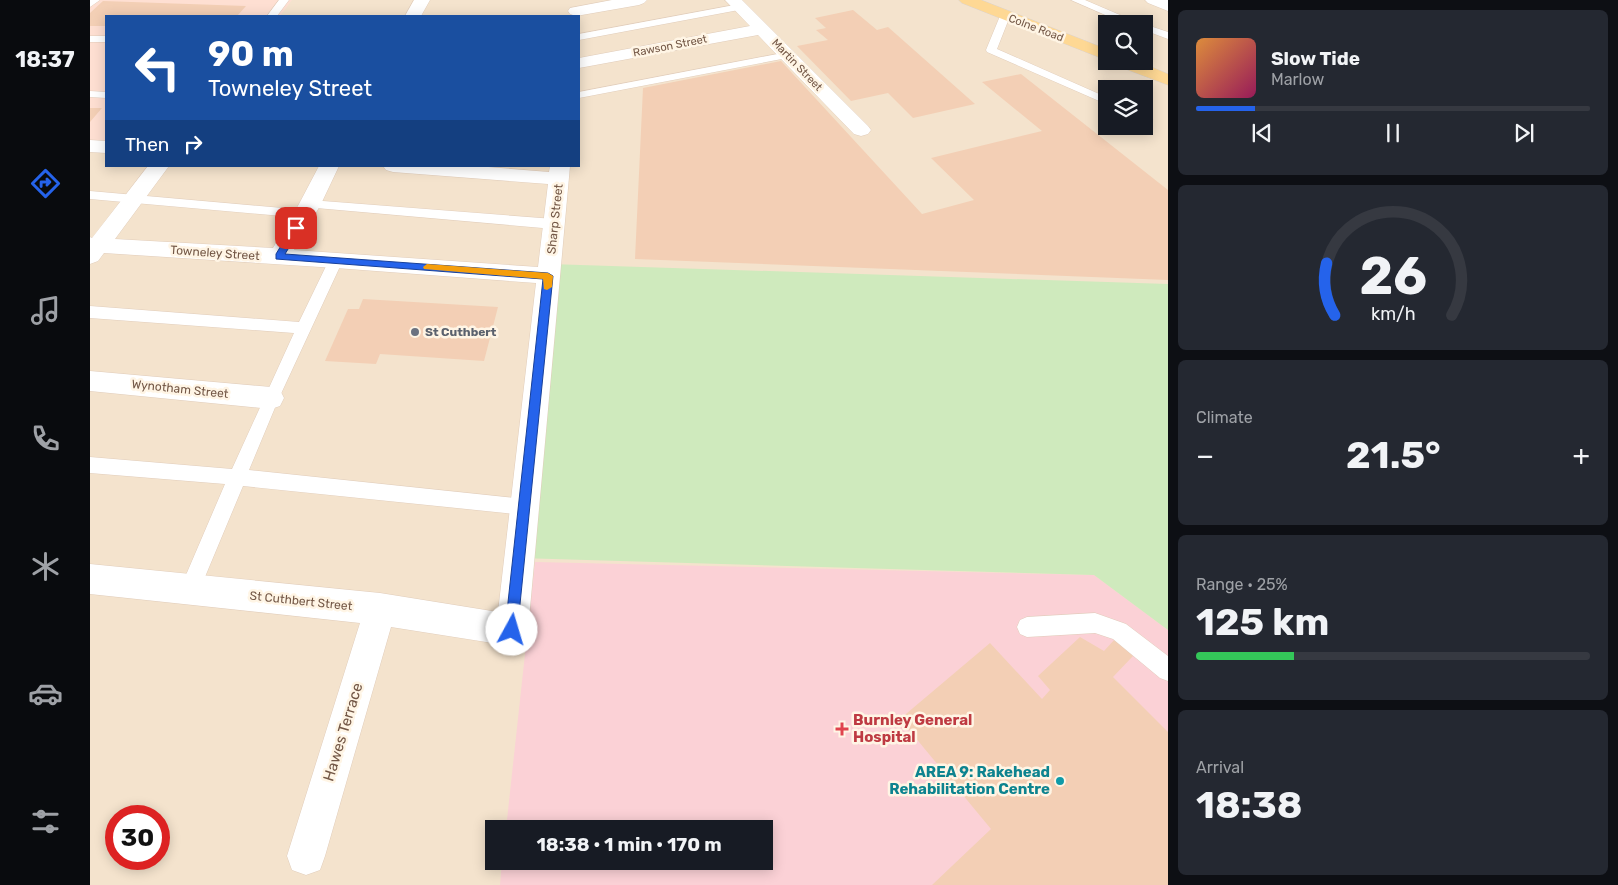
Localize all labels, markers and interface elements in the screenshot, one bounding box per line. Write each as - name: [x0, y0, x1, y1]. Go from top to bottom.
- street label: Colne Road: [1007, 12, 1065, 44]
- map controls: [1098, 15, 1153, 135]
- button: search: [1098, 15, 1153, 70]
- street label: Rawson Street: [632, 32, 709, 60]
- text: 90 m: [208, 33, 294, 75]
- icon: left: [125, 35, 190, 100]
- street label: Martin Street: [769, 36, 825, 94]
- text: 18:37: [15, 46, 75, 73]
- text: Slow Tide: [1271, 47, 1360, 70]
- text: Marlow: [1271, 70, 1324, 89]
- text: Towneley Street: [208, 75, 372, 102]
- button: layers: [1098, 80, 1153, 135]
- icon: previous: [1248, 119, 1276, 147]
- icon: pause: [1379, 119, 1407, 147]
- icon: next: [1510, 119, 1538, 147]
- icon: right: [179, 130, 207, 158]
- text: Then: [125, 133, 169, 156]
- icon: directions: [28, 166, 63, 201]
- street label: Sharp Street: [544, 183, 566, 255]
- pin: [275, 207, 317, 249]
- icon: arrive: [282, 214, 310, 242]
- street label: Towneley Street: [170, 243, 260, 263]
- text: 26: [1359, 245, 1427, 307]
- icon: music: [28, 293, 63, 328]
- text: km/h: [1371, 303, 1415, 324]
- place label: St Cuthbert: [425, 325, 497, 339]
- marker: St Cuthbert: [409, 326, 421, 338]
- street label: Wynotham Street: [131, 377, 229, 401]
- text: Climate: [1196, 408, 1253, 427]
- icon: phone: [28, 421, 63, 456]
- text: 21.5°: [1346, 432, 1441, 478]
- text: −: [1196, 439, 1214, 472]
- text: +: [1573, 439, 1590, 472]
- icon: climate: [28, 549, 63, 584]
- text: Range · 25%: [1196, 575, 1288, 594]
- street label: St Cuthbert Street: [249, 589, 353, 613]
- text: 125 km: [1196, 599, 1329, 645]
- position arrow: [485, 603, 537, 655]
- icon: car: [28, 676, 63, 711]
- street label: Hawes Terrace: [319, 681, 367, 783]
- place label: Burnley General Hospital: [853, 711, 972, 746]
- marker: Burnley General Hospital: [835, 722, 849, 736]
- text: Arrival: [1196, 758, 1244, 777]
- place label: AREA 9: Rakehead Rehabilitation Centre: [889, 763, 1050, 798]
- marker: AREA 9: Rakehead Rehabilitation Centre: [1054, 775, 1066, 787]
- text: 18:38: [1196, 782, 1302, 828]
- icon: filters: [28, 804, 63, 839]
- speed limit sign: 30: [105, 805, 170, 870]
- text: 18:38 · 1 min · 170 m: [536, 833, 722, 856]

